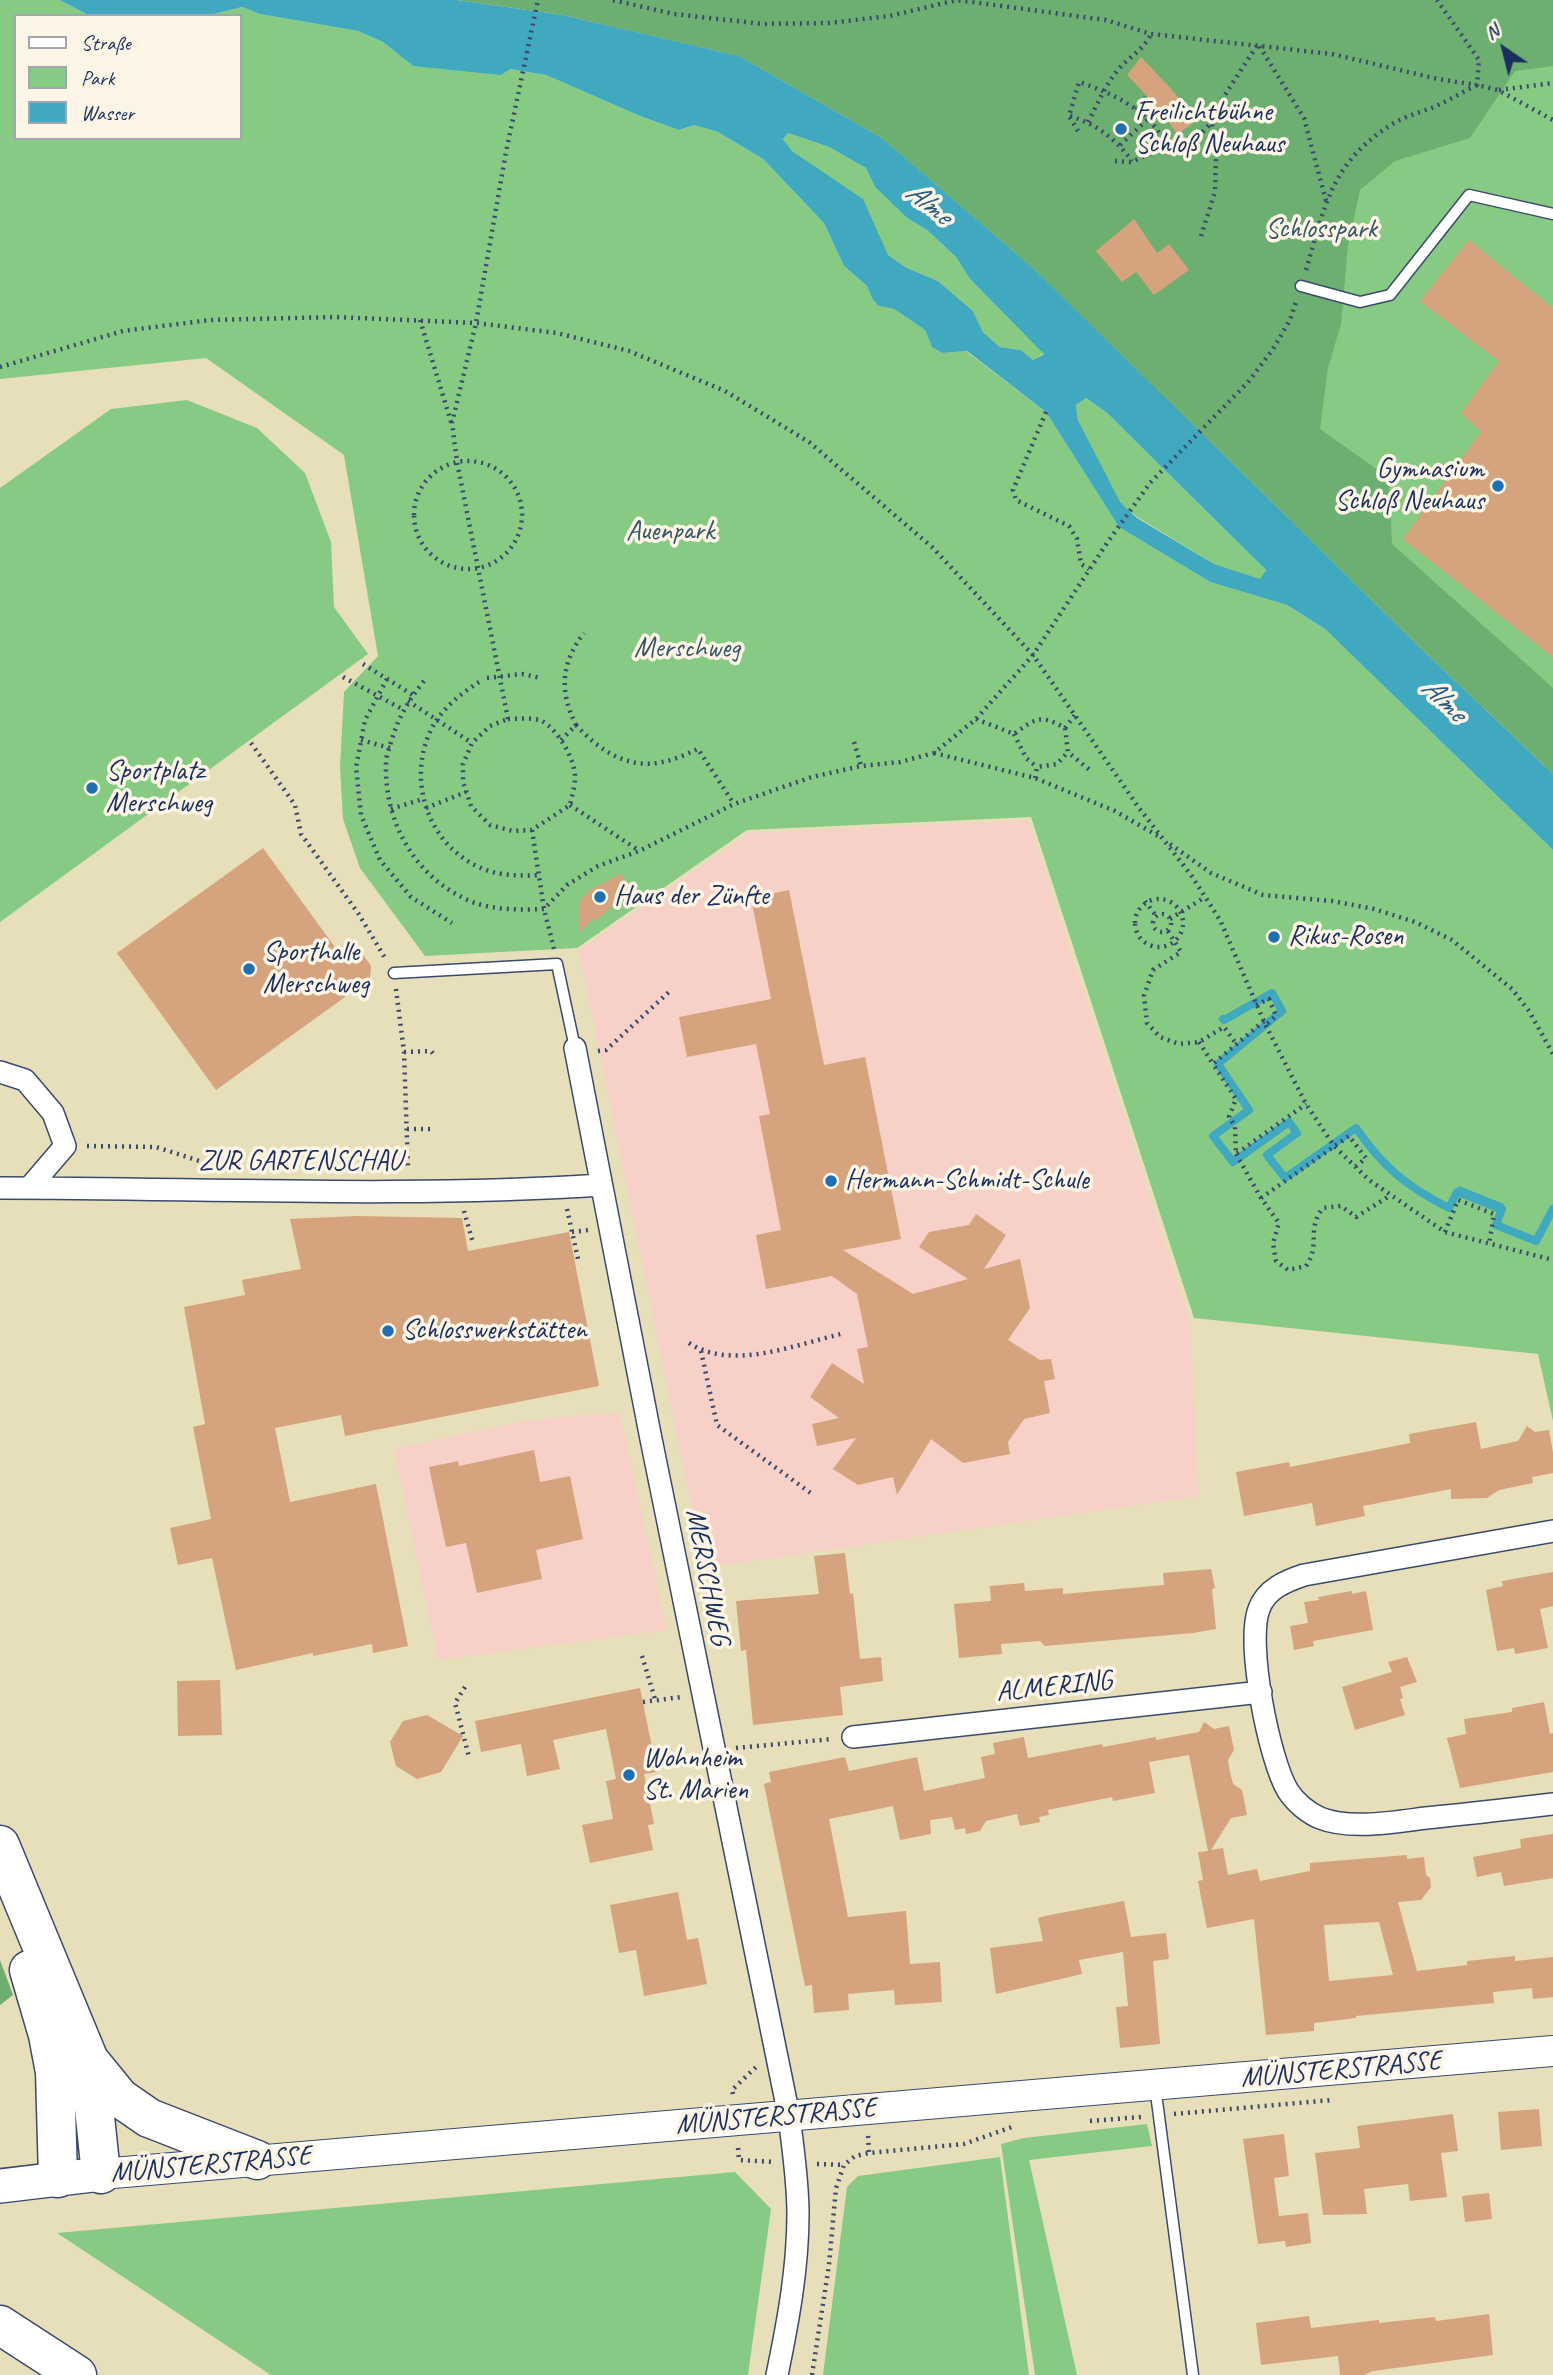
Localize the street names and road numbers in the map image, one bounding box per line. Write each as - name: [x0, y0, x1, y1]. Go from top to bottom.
- street label: ZUR GARTENSCHAU: [198, 1145, 402, 1179]
- street label: MERSCHWEG: [677, 1506, 737, 1648]
- street label: ALMERING: [994, 1664, 1114, 1710]
- street label: MÜNSTERSTRASSE: [1239, 2044, 1443, 2096]
- street label: MÜNSTERSTRASSE: [674, 2091, 878, 2143]
- street label: MÜNSTERSTRASSE: [109, 2139, 313, 2191]

